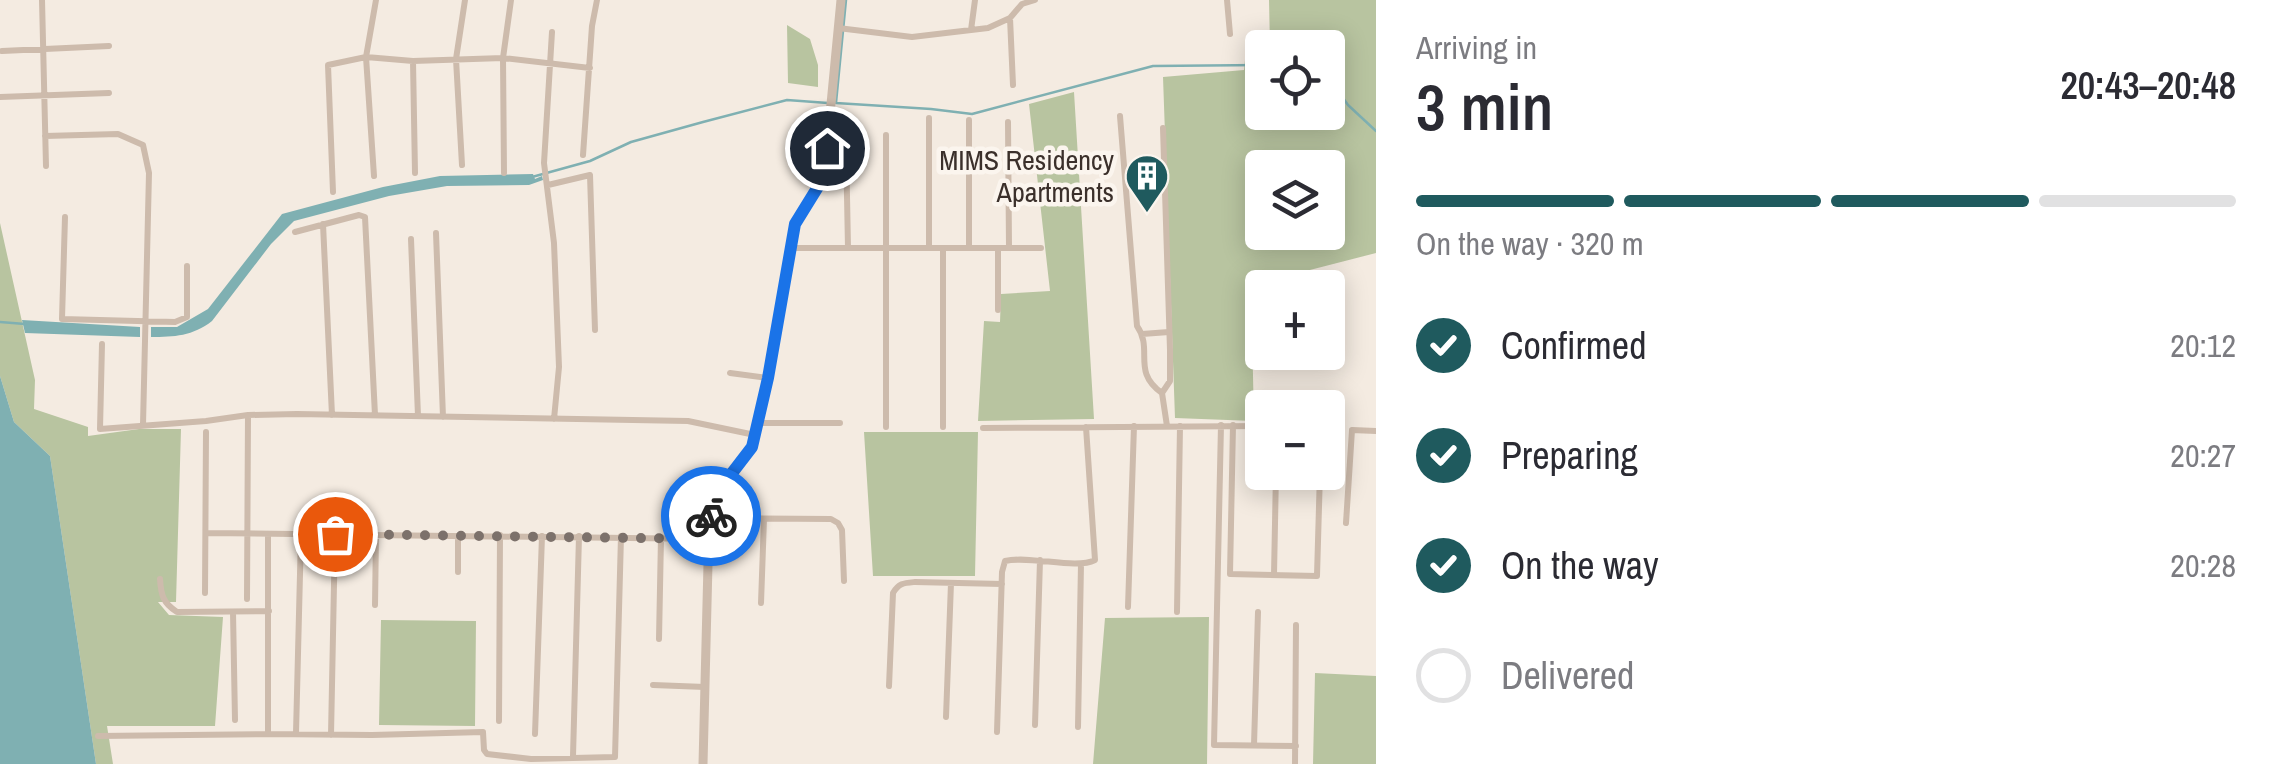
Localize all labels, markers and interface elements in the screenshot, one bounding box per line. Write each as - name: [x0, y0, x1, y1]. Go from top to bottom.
- text: Arriving in: [1416, 26, 1537, 69]
- map controls: [1245, 30, 1345, 490]
- button: locate: [1245, 30, 1345, 130]
- text: 20:43–20:48: [2060, 60, 2236, 111]
- text: 3 min: [1416, 63, 1553, 150]
- pin: [785, 106, 870, 191]
- icon: home: [800, 121, 855, 176]
- place label: MIMS Residency Apartments: [939, 141, 1115, 211]
- button: layers: [1245, 150, 1345, 250]
- building icon: MIMS Residency Apartments: [1124, 153, 1170, 214]
- text: On the way · 320 m: [1416, 222, 1644, 265]
- button: +: [1245, 270, 1345, 370]
- icon: check: [1416, 318, 1471, 373]
- text: Confirmed: [1501, 320, 1646, 371]
- text: 20:12: [2170, 324, 2236, 367]
- button: −: [1245, 390, 1345, 490]
- icon: check: [1416, 428, 1471, 483]
- text: Preparing: [1501, 430, 1638, 481]
- text: 20:27: [2170, 434, 2236, 477]
- courier: [661, 466, 761, 566]
- icon: bike: [684, 489, 739, 544]
- pin: [293, 492, 378, 577]
- icon: bag: [308, 507, 363, 562]
- icon: check: [1416, 538, 1471, 593]
- text: On the way: [1501, 540, 1659, 591]
- text: 20:28: [2170, 544, 2236, 587]
- text: Delivered: [1501, 650, 1634, 701]

